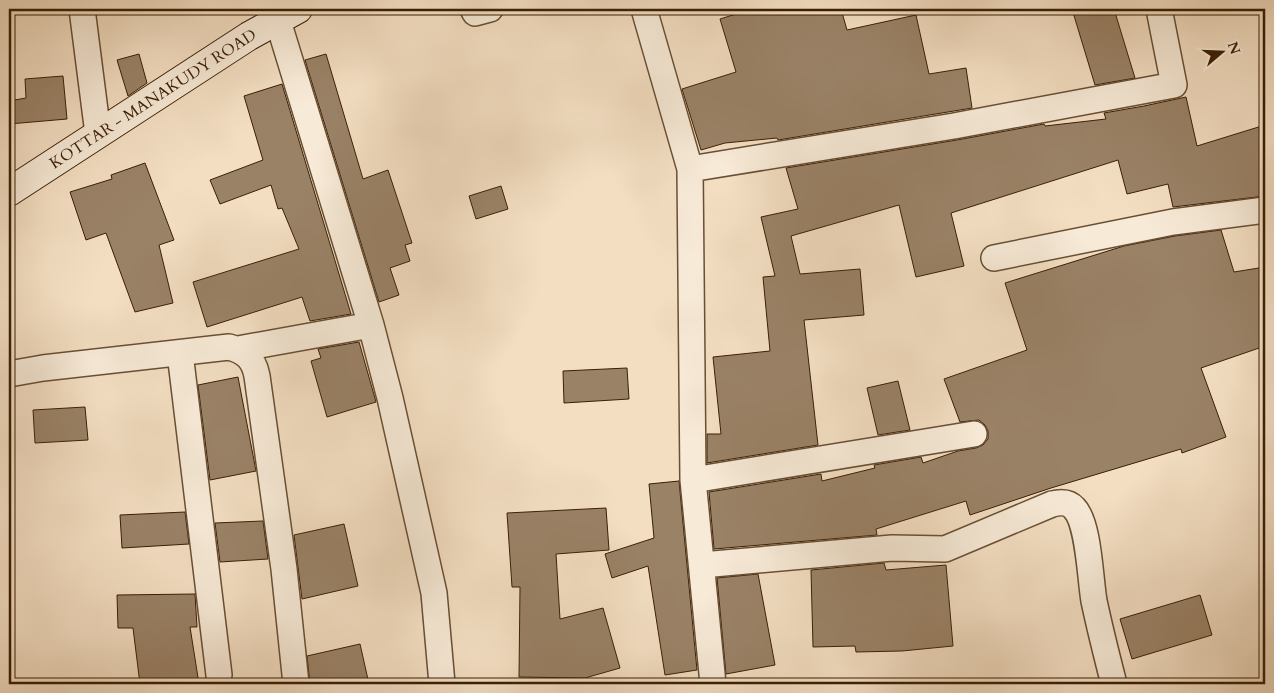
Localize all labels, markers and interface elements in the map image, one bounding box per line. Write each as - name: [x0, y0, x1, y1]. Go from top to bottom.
- street label: KOTTAR - MANAKUDY ROAD: [45, 24, 261, 174]
- north arrow: [1196, 28, 1246, 78]
- text: N: [1223, 39, 1245, 57]

